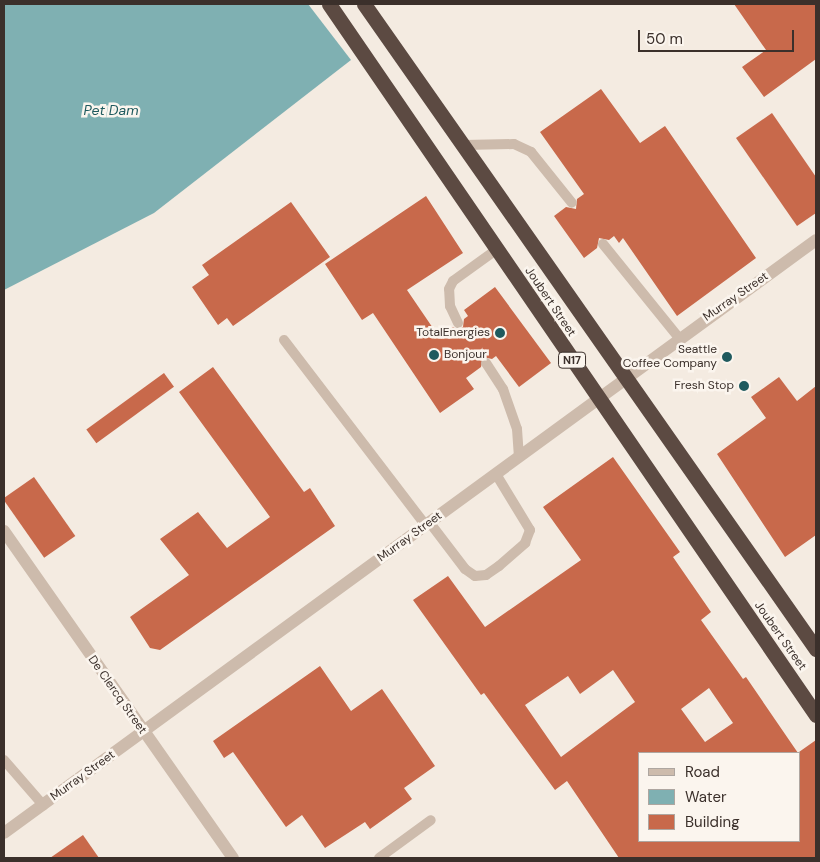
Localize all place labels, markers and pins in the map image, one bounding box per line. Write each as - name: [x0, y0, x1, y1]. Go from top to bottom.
- place label: TotalEnergies: [416, 326, 490, 340]
- marker: TotalEnergies: [494, 327, 506, 339]
- place label: Seattle Coffee Company: [623, 343, 717, 371]
- place label: Bonjour: [444, 348, 487, 362]
- marker: Bonjour: [428, 349, 440, 361]
- marker: Seattle Coffee Company: [721, 351, 733, 363]
- place label: Fresh Stop: [674, 379, 734, 393]
- marker: Fresh Stop: [738, 380, 750, 392]

